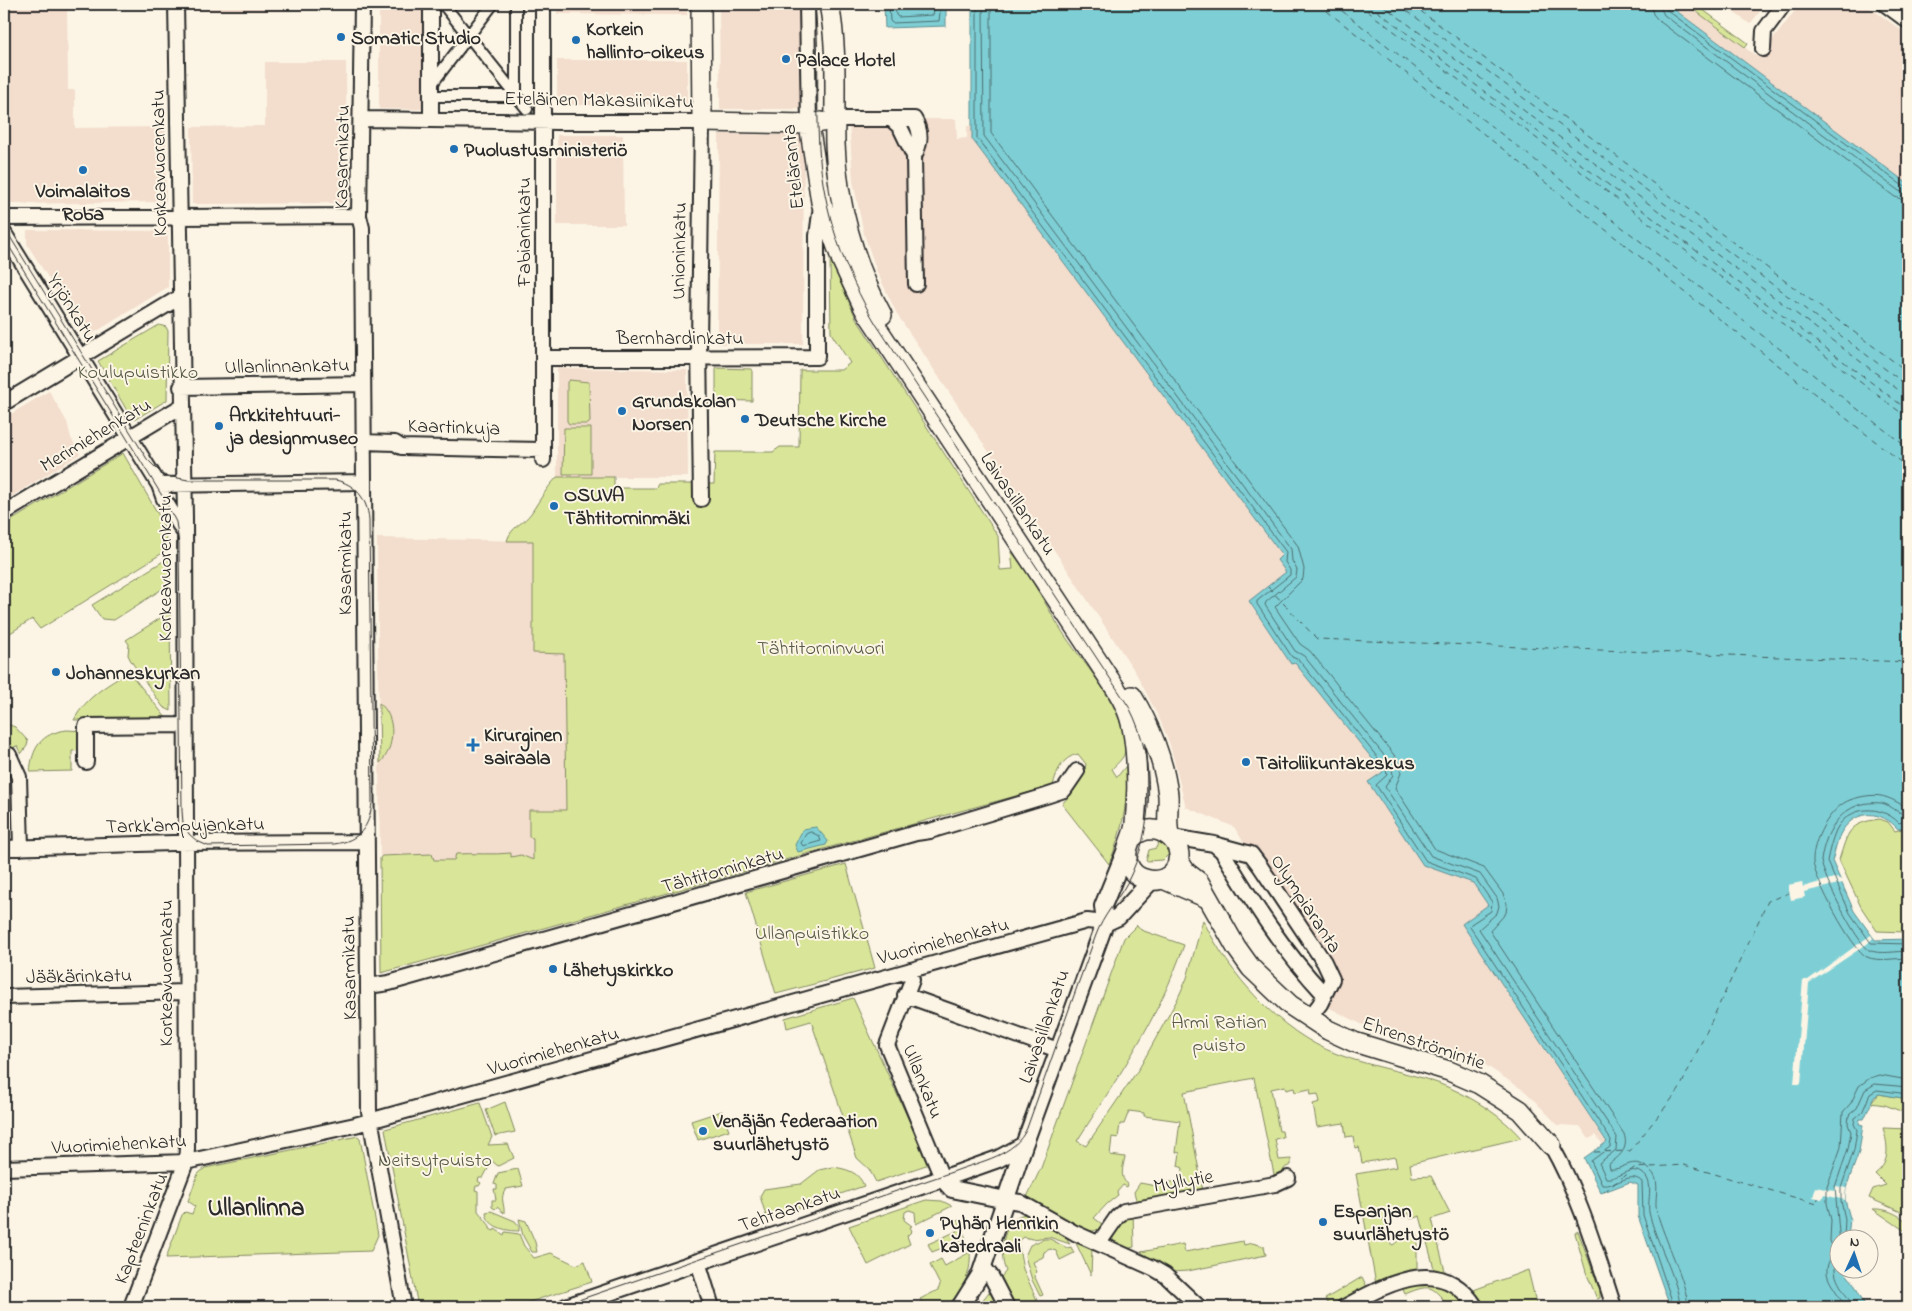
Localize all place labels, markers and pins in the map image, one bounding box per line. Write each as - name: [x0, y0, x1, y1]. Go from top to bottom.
- place label: Korkein hallinto-oikeus: [586, 16, 704, 68]
- place label: Somatic Studio: [351, 25, 481, 54]
- marker: Somatic Studio: [335, 31, 347, 43]
- marker: Korkein hallinto-oikeus: [570, 34, 582, 46]
- place label: Palace Hotel: [796, 47, 895, 76]
- marker: Palace Hotel: [780, 53, 792, 65]
- place label: Puolustusministeriö: [464, 137, 627, 166]
- marker: Puolustusministeriö: [448, 143, 460, 155]
- marker: Voimalaitos Roba: [77, 164, 89, 176]
- place label: Voimalaitos Roba: [35, 178, 130, 230]
- place label: Grundskolan Norsen: [632, 388, 736, 440]
- place label: Arkkitehtuuri- ja designmuseo: [226, 402, 358, 455]
- marker: Grundskolan Norsen: [616, 405, 628, 417]
- place label: Deutsche Kirche: [754, 407, 887, 436]
- marker: Deutsche Kirche: [739, 413, 751, 425]
- marker: Arkkitehtuuri- ja designmuseo: [213, 420, 225, 432]
- place label: OSUVA Tähtitorninmäki: [564, 482, 690, 534]
- marker: OSUVA Tähtitorninmäki: [548, 500, 560, 512]
- place label: Johanneskyrkan: [66, 660, 200, 690]
- marker: Johanneskyrkan: [50, 666, 62, 678]
- place label: Kirurginen sairaala: [484, 722, 562, 774]
- marker: Kirurginen sairaala: [466, 738, 480, 752]
- place label: Taitoliikuntakeskus: [1256, 750, 1415, 779]
- marker: Taitoliikuntakeskus: [1240, 756, 1252, 768]
- place label: Lähetyskirkko: [563, 957, 673, 987]
- marker: Lähetyskirkko: [547, 963, 559, 975]
- place label: Venäjän federaation suurlähetystö: [712, 1108, 877, 1161]
- marker: Venäjän federaation suurlähetystö: [697, 1125, 709, 1137]
- place label: Espanjan suurlähetystö: [1333, 1198, 1449, 1251]
- place label: Pyhän Henrikin katedraali: [940, 1210, 1059, 1262]
- marker: Espanjan suurlähetystö: [1317, 1216, 1329, 1228]
- marker: Pyhän Henrikin katedraali: [924, 1227, 936, 1239]

